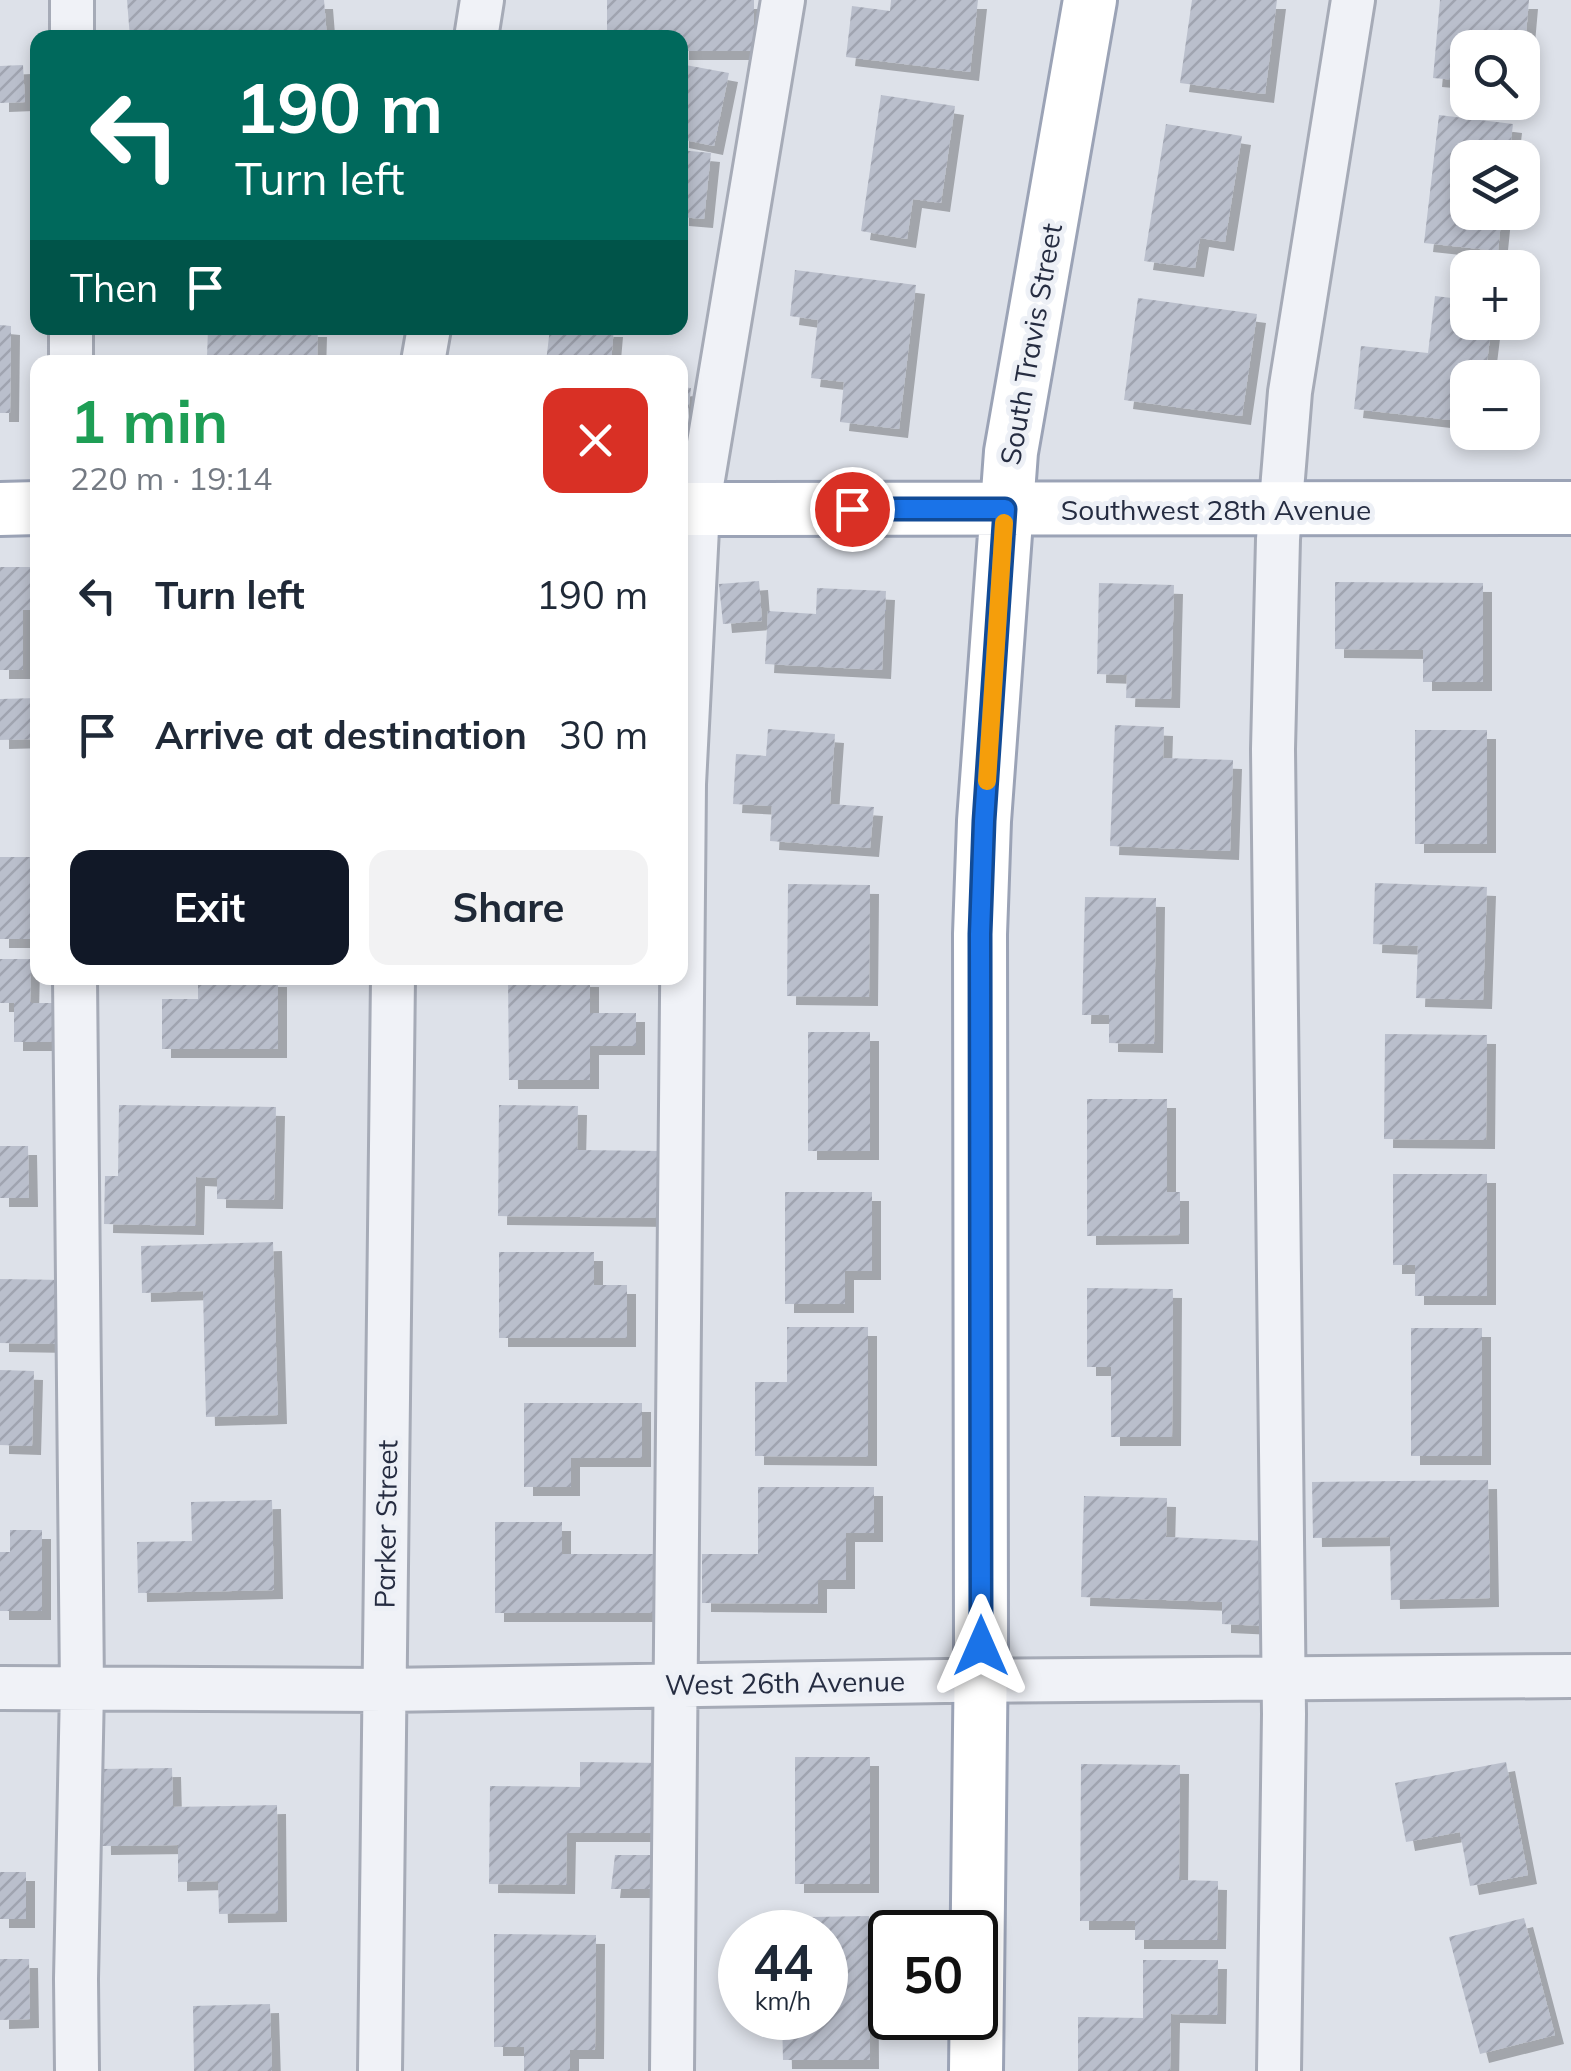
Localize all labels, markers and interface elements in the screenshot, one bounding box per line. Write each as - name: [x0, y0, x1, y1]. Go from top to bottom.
- map controls: [1450, 30, 1540, 450]
- button: search: [1450, 30, 1540, 120]
- text: 190 m: [235, 63, 443, 151]
- icon: left: [70, 70, 200, 200]
- button: layers: [1450, 140, 1540, 230]
- text: Turn left: [235, 150, 404, 206]
- street label: South Travis Street: [992, 220, 1069, 467]
- button: +: [1450, 250, 1540, 340]
- icon: arrive: [178, 260, 233, 315]
- text: Then: [70, 264, 158, 312]
- button: −: [1450, 360, 1540, 450]
- text: 1 min: [70, 383, 228, 458]
- button: close: [543, 388, 648, 493]
- text: 220 m · 19:14: [70, 458, 272, 498]
- pin: [810, 467, 895, 552]
- icon: arrive: [825, 482, 880, 537]
- street label: Southwest 28th Avenue: [1061, 492, 1371, 527]
- icon: left: [70, 568, 125, 623]
- text: Turn left: [155, 571, 305, 619]
- text: 190 m: [536, 571, 648, 619]
- icon: arrive: [70, 708, 125, 763]
- text: Arrive at destination: [155, 711, 527, 759]
- text: 30 m: [559, 711, 648, 759]
- button: Exit: [70, 850, 349, 965]
- button: Share: [369, 850, 648, 965]
- street label: Parker Street: [367, 1439, 404, 1609]
- position arrow: [929, 1594, 1033, 1698]
- street label: West 26th Avenue: [665, 1663, 905, 1702]
- speed limit sign: 50: [868, 1910, 998, 2040]
- text: 44: [753, 1931, 813, 1994]
- text: km/h: [755, 1985, 811, 2016]

